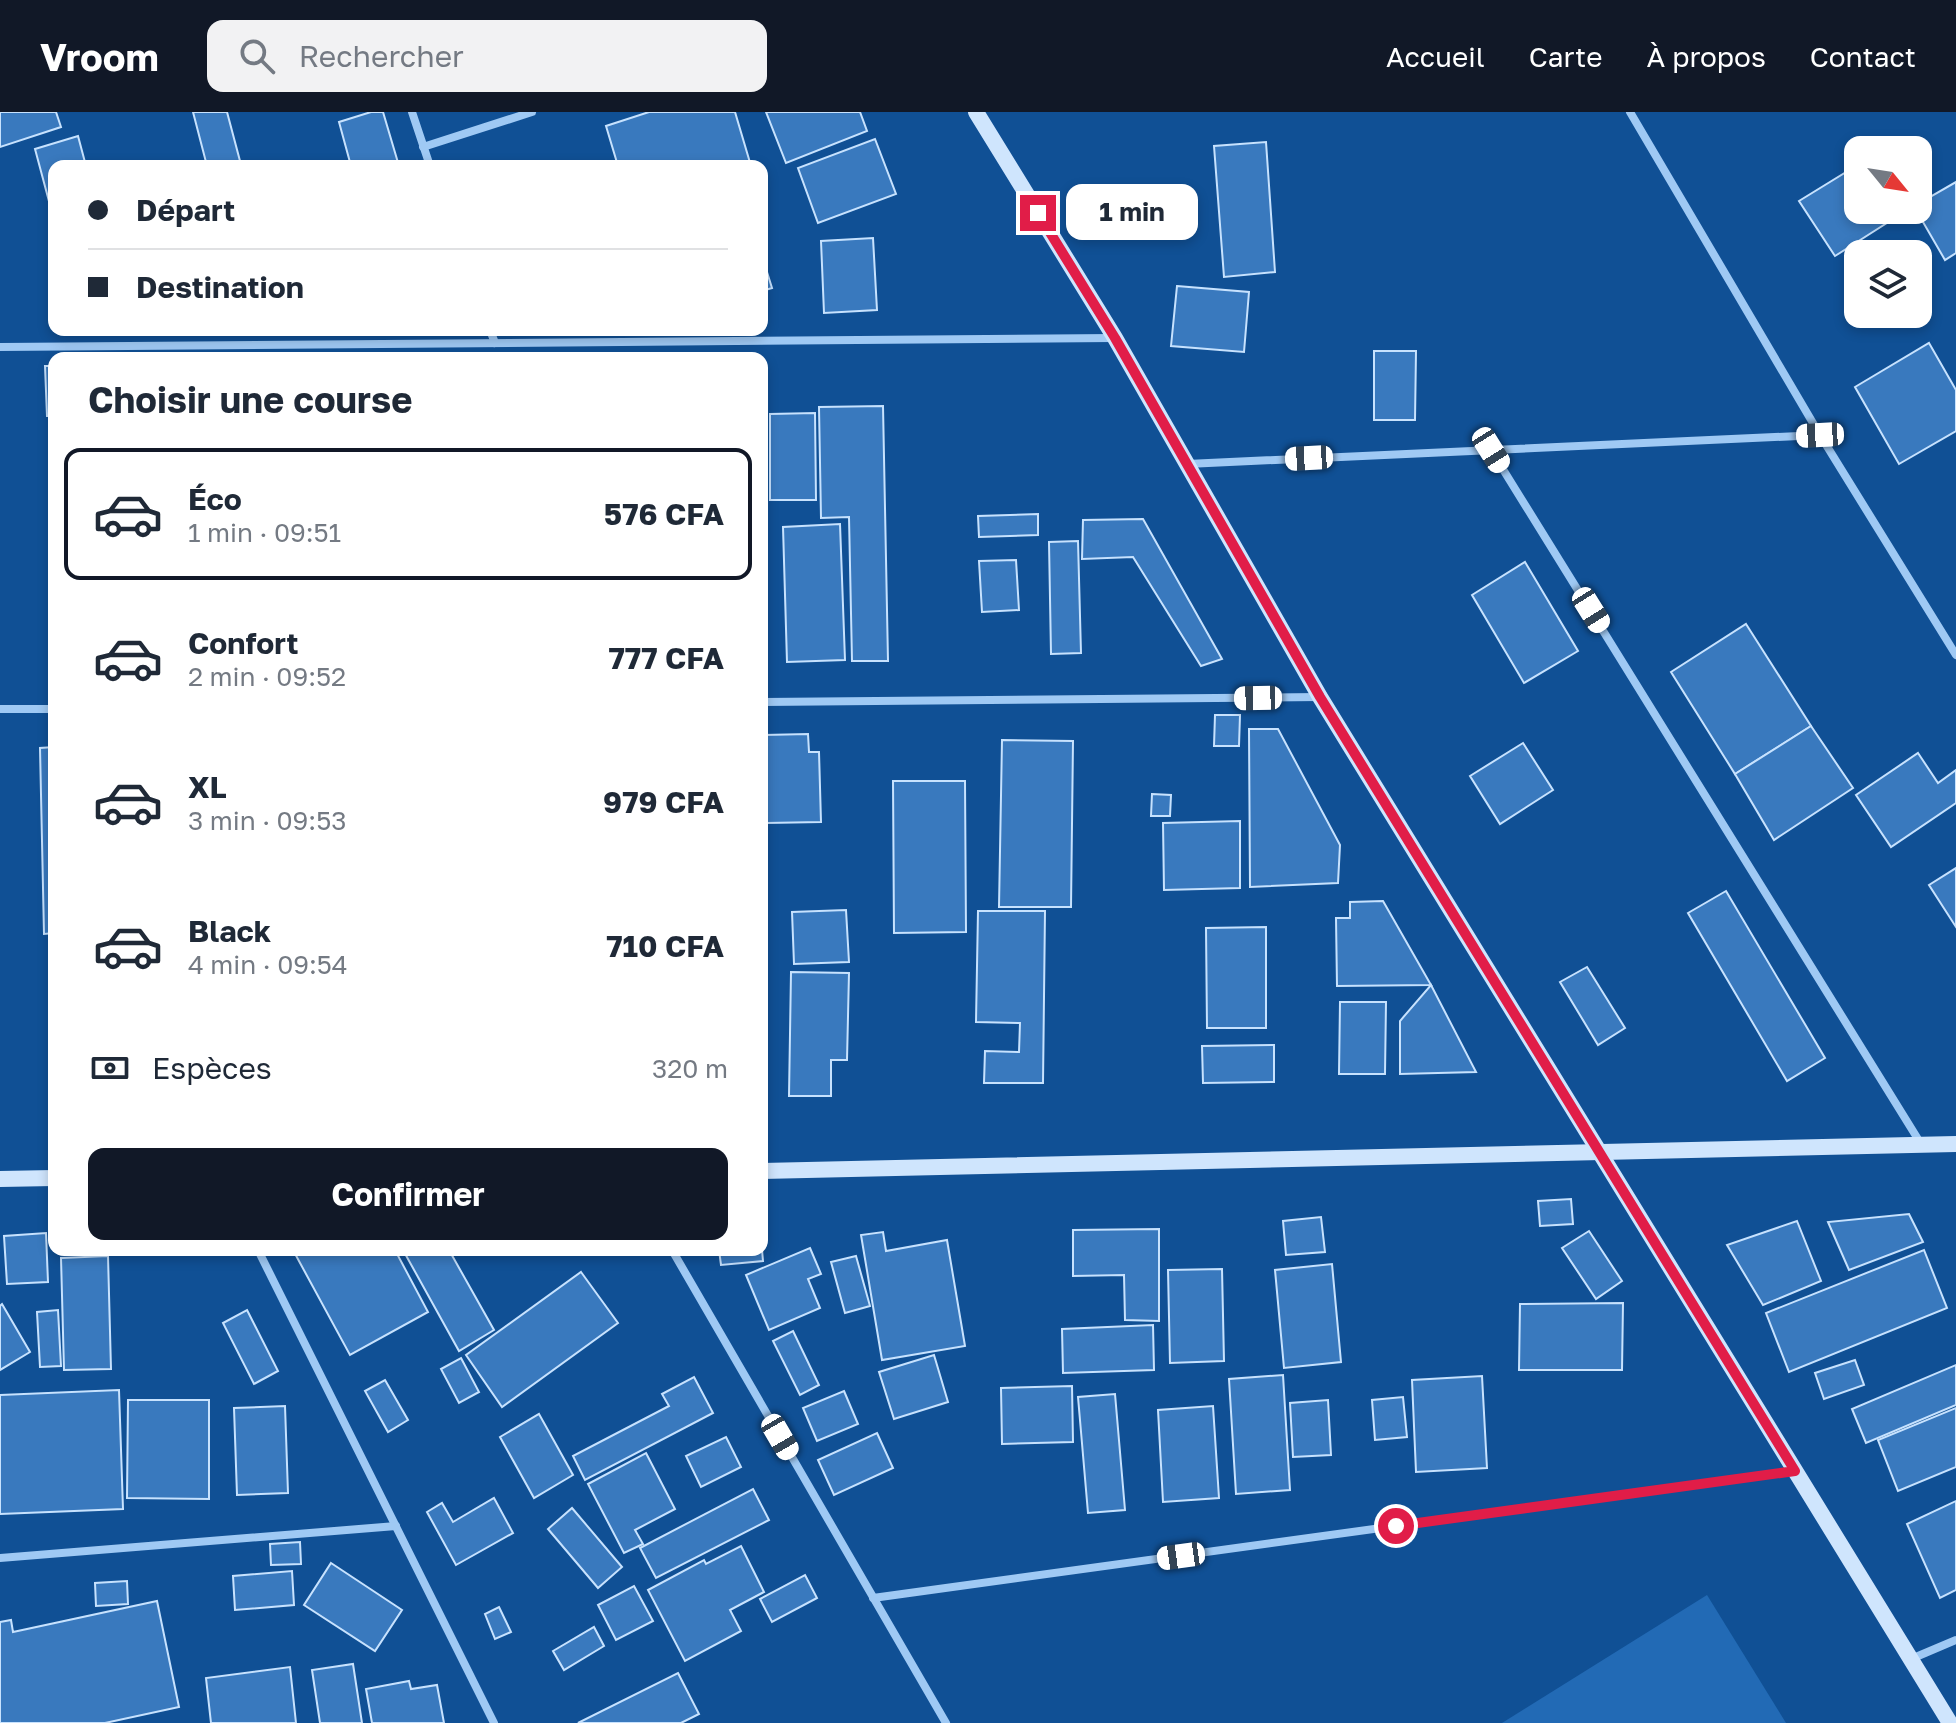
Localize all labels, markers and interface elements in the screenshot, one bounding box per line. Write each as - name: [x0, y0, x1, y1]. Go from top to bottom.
- search box: [207, 20, 767, 92]
- text: Vroom: [40, 34, 159, 79]
- icon: search: [235, 34, 279, 78]
- text: Rechercher: [299, 38, 464, 74]
- text: Accueil: [1386, 40, 1485, 73]
- text: Carte: [1529, 40, 1602, 73]
- text: À propos: [1646, 40, 1766, 73]
- text: Contact: [1810, 40, 1916, 73]
- north arrow: [1844, 136, 1932, 224]
- map controls: [1844, 136, 1932, 328]
- callout: 1 min: [1066, 185, 1198, 241]
- text: Départ: [136, 192, 235, 228]
- route end: [1020, 195, 1056, 231]
- text: 1 min: [1099, 196, 1165, 227]
- button: layers: [1844, 240, 1932, 328]
- text: Destination: [136, 269, 304, 305]
- text: Choisir une course: [88, 378, 412, 421]
- car: [1795, 422, 1845, 448]
- car: [1468, 423, 1514, 477]
- car: [1284, 445, 1334, 471]
- icon: car: [92, 478, 164, 550]
- text: Éco: [188, 481, 242, 517]
- text: 576 CFA: [604, 496, 724, 532]
- text: 1 min · 09:51: [188, 517, 341, 548]
- car: [1568, 583, 1614, 637]
- icon: car: [92, 622, 164, 694]
- text: Confort: [188, 625, 299, 661]
- text: 777 CFA: [609, 640, 724, 676]
- text: 2 min · 09:52: [188, 661, 346, 692]
- car: [1234, 686, 1282, 710]
- icon: car: [92, 766, 164, 838]
- text: XL: [188, 769, 227, 805]
- text: 979 CFA: [603, 784, 724, 820]
- text: 3 min · 09:53: [188, 805, 346, 836]
- icon: car: [92, 910, 164, 982]
- text: Black: [188, 913, 271, 949]
- text: 710 CFA: [606, 928, 724, 964]
- text: 4 min · 09:54: [188, 949, 348, 980]
- icon: cash: [88, 1046, 132, 1090]
- text: Espèces: [152, 1050, 272, 1086]
- text: 320 m: [652, 1053, 728, 1084]
- button: Confirmer: [88, 1148, 728, 1240]
- car: [758, 1410, 802, 1464]
- route start: [1378, 1508, 1414, 1544]
- car: [1156, 1541, 1206, 1571]

